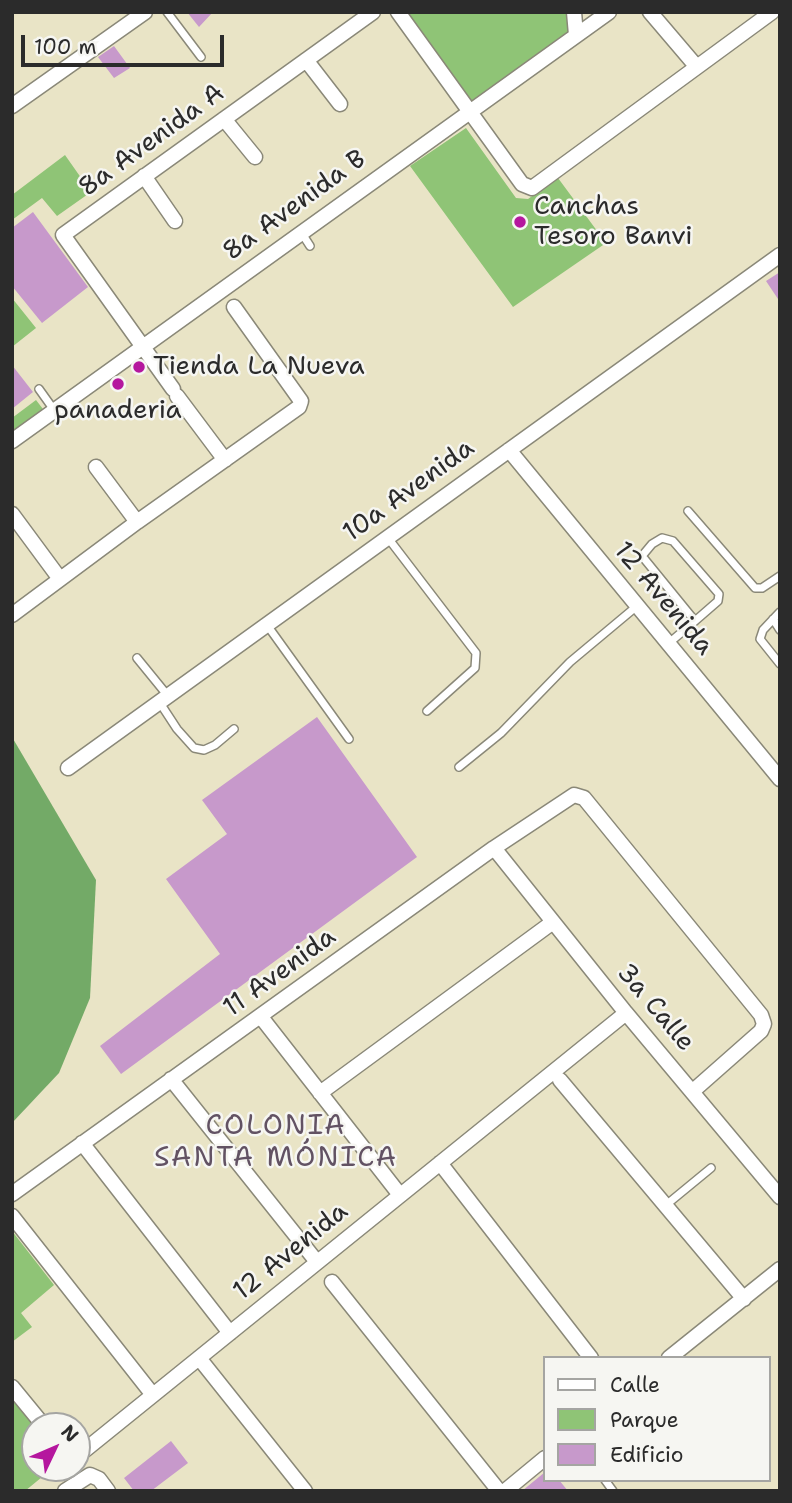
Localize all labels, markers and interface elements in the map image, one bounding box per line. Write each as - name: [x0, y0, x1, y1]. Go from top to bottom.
- scale bar: [24, 21, 228, 65]
- text: 100 m: [34, 33, 97, 61]
- street label: 8a Avenida A: [73, 78, 231, 204]
- street label: 8a Avenida B: [218, 144, 372, 268]
- place label: Canchas Tesoro Banvi: [534, 191, 693, 252]
- marker: Canchas Tesoro Banvi: [512, 214, 528, 230]
- place label: Tienda La Nueva: [153, 351, 365, 383]
- marker: Tienda La Nueva: [131, 359, 147, 375]
- marker: panaderia: [110, 376, 126, 392]
- place label: panaderia: [54, 395, 182, 427]
- street label: 10a Avenida: [337, 433, 481, 549]
- street label: 12 Avenida: [607, 536, 719, 662]
- street label: 11 Avenida: [218, 922, 342, 1024]
- street label: 3a Calle: [609, 958, 701, 1058]
- district label: COLONIA SANTA MÓNICA: [155, 1110, 397, 1176]
- street label: 12 Avenida: [227, 1196, 355, 1308]
- legend: [544, 1356, 771, 1482]
- text: Calle: [610, 1371, 660, 1399]
- text: Parque: [610, 1406, 679, 1434]
- north arrow: [21, 1412, 91, 1482]
- text: N: [56, 1419, 84, 1448]
- text: Edificio: [610, 1441, 683, 1469]

